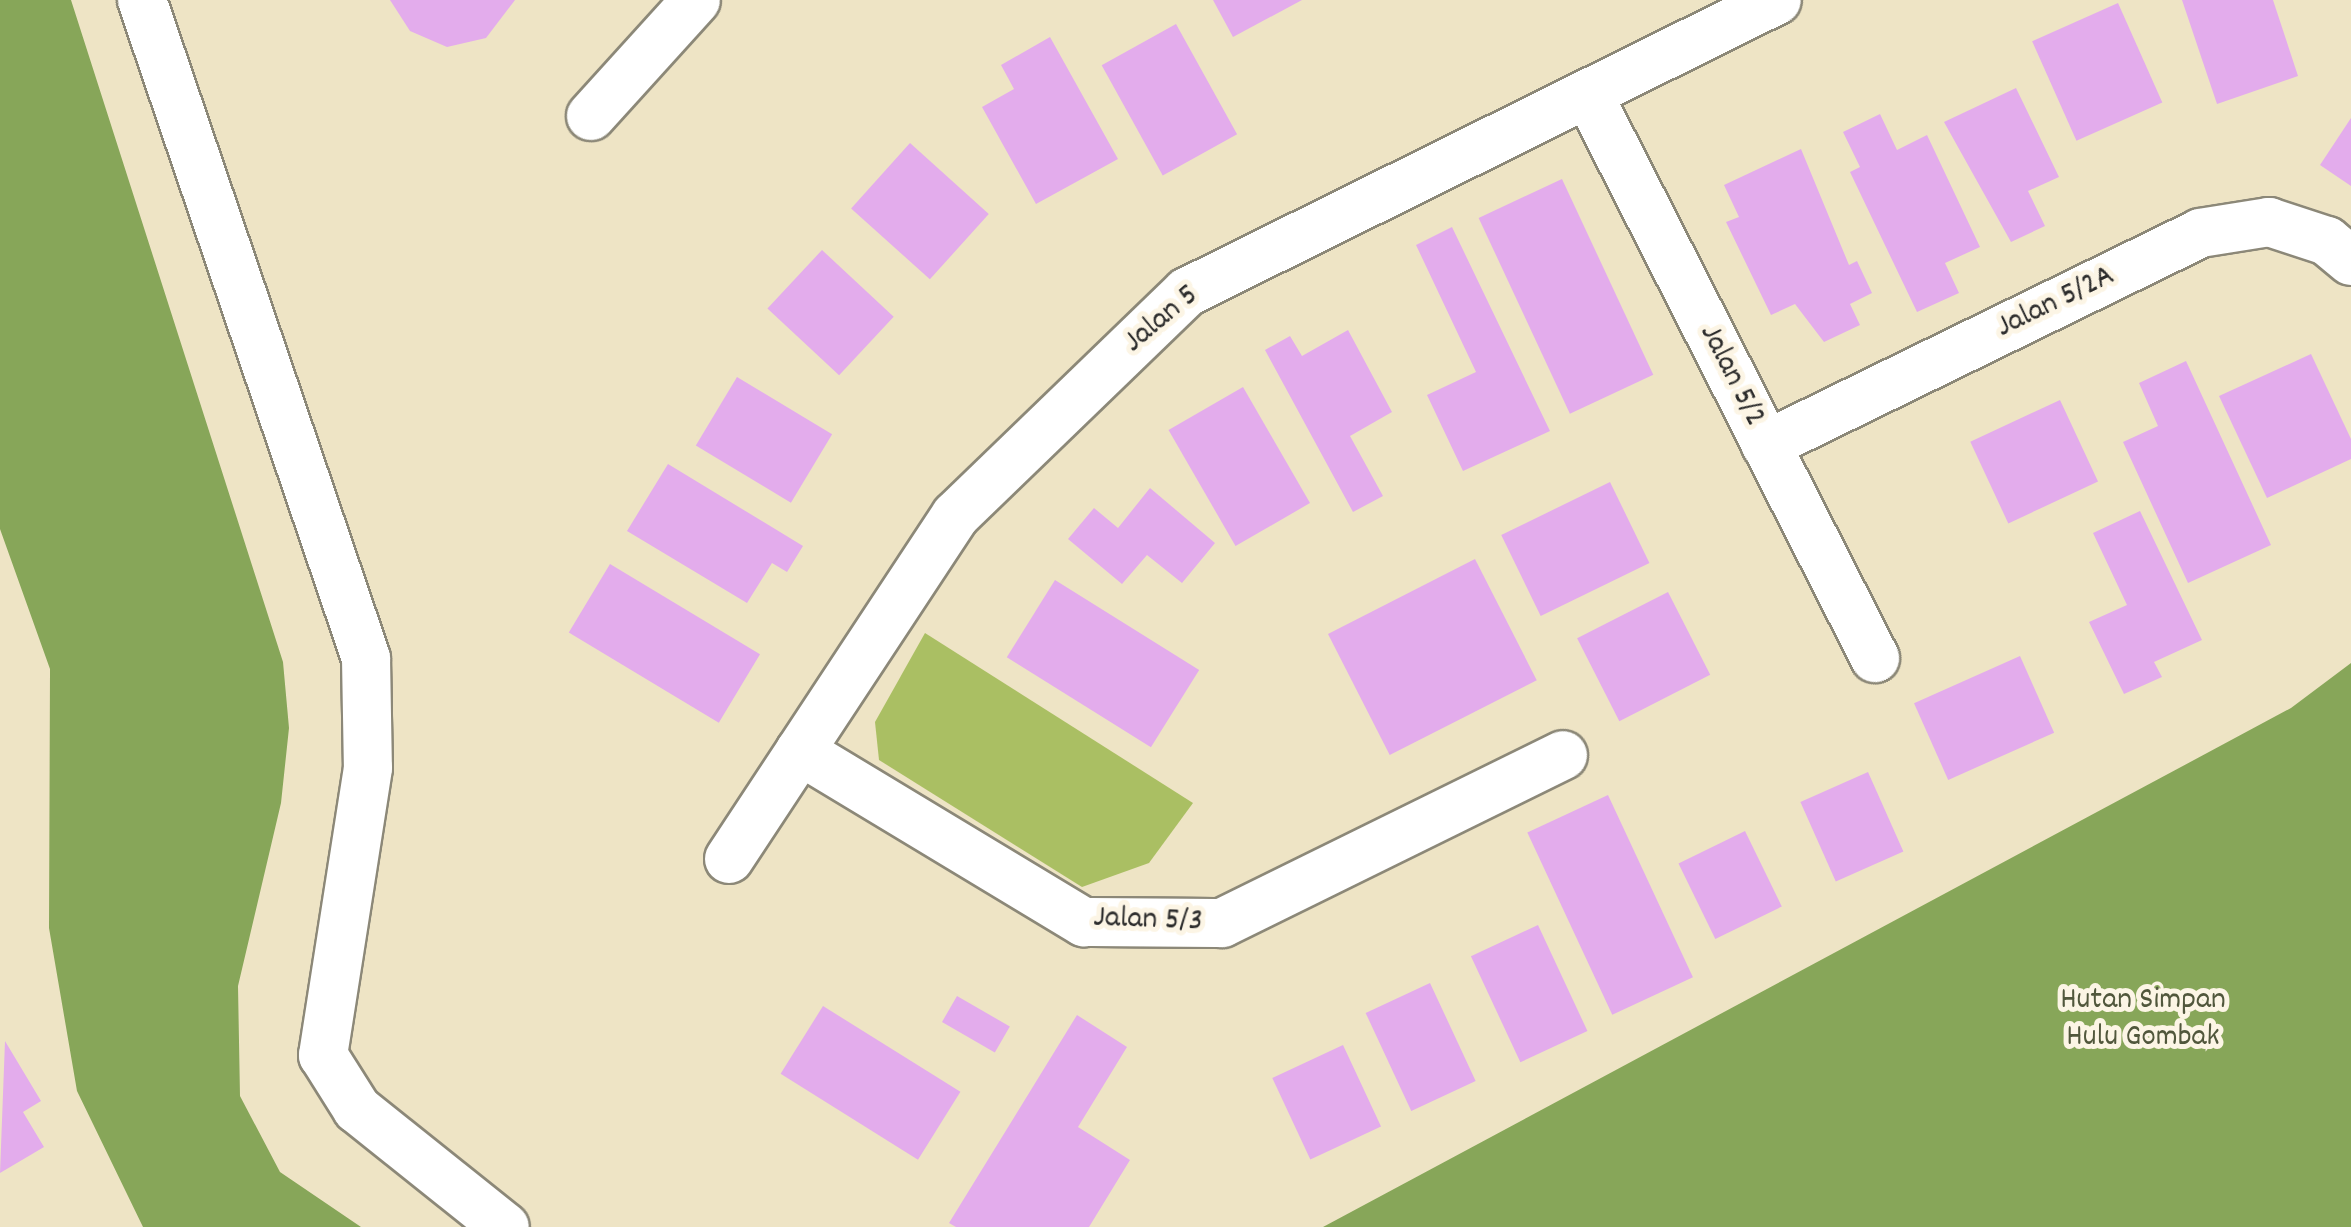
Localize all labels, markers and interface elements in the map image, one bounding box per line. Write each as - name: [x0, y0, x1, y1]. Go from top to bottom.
- street label: Jalan 5/2A: [1991, 258, 2121, 348]
- street label: Jalan 5: [1117, 278, 1207, 362]
- street label: Jalan 5/2: [1689, 319, 1773, 433]
- street label: Jalan 5/3: [1093, 900, 1203, 942]
- park label: Hutan Simpan Hulu Gombak: [2060, 983, 2226, 1058]

